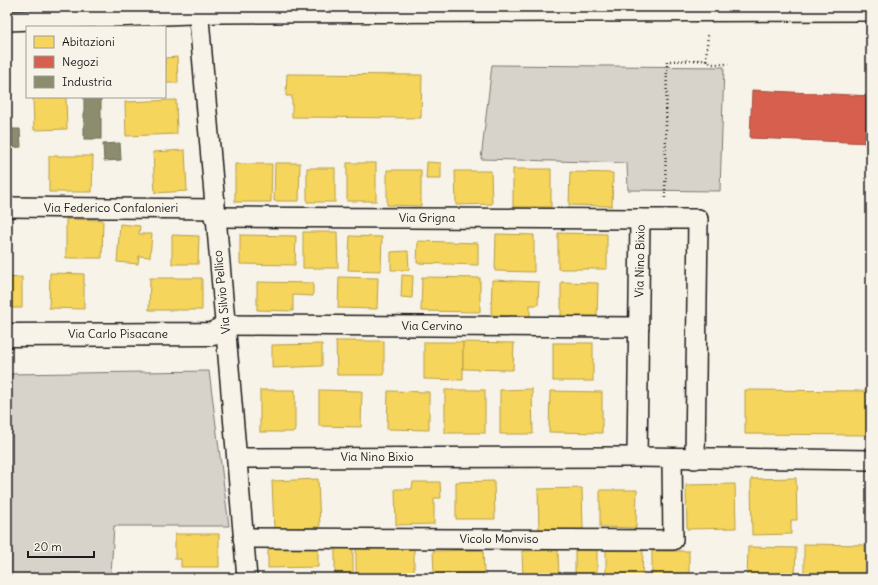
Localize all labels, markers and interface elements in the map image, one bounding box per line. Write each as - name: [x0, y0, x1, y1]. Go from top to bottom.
- legend: [26, 26, 166, 98]
- text: Abitazioni: [62, 34, 115, 49]
- text: Negozi: [62, 54, 98, 69]
- text: Industria: [62, 74, 112, 89]
- street label: Via Federico Confalonieri: [44, 200, 178, 215]
- street label: Via Grigna: [399, 210, 455, 225]
- street label: Via Nino Bixio: [631, 224, 648, 298]
- street label: Via Silvio Pellico: [210, 249, 233, 335]
- street label: Via Cervino: [401, 318, 463, 333]
- street label: Via Carlo Pisacane: [68, 326, 168, 341]
- street label: Via Nino Bixio: [340, 449, 414, 464]
- street label: Vicolo Monviso: [459, 531, 539, 546]
- scale bar: [28, 533, 94, 559]
- text: 20 m: [34, 539, 62, 554]

